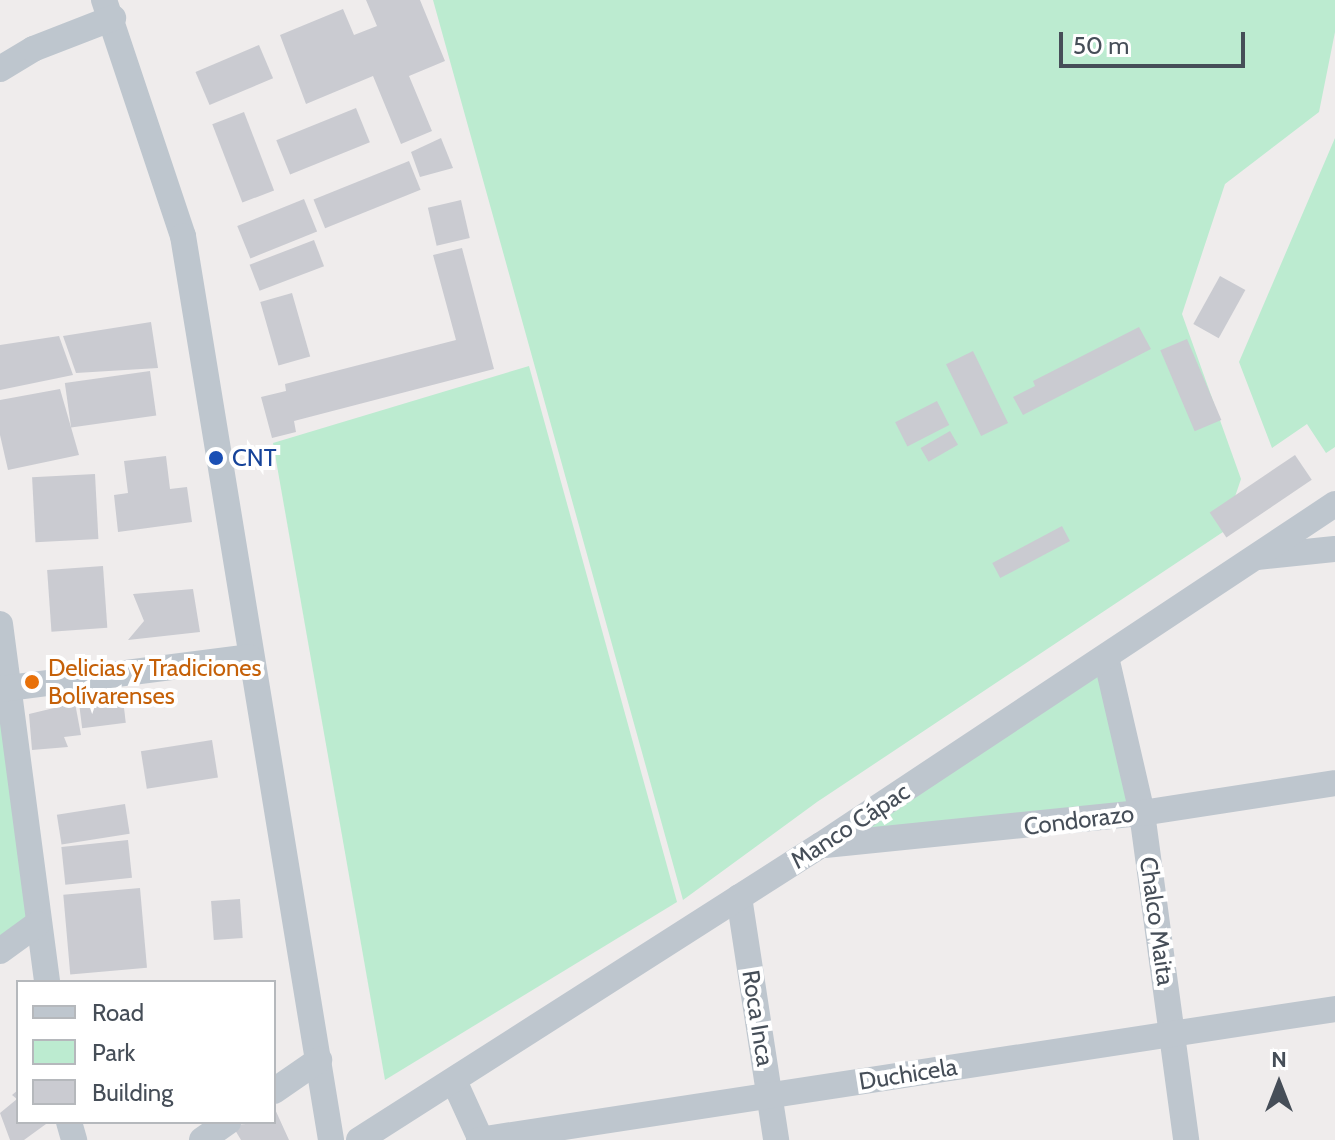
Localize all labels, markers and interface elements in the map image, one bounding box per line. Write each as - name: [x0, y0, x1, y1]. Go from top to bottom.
- scale bar: [1063, 16, 1249, 66]
- text: 50 m: [1073, 31, 1129, 60]
- place label: CNT: [232, 444, 276, 472]
- marker: CNT: [207, 449, 225, 467]
- place label: Delicias y Tradiciones Bolívarenses: [48, 654, 262, 710]
- marker: Delicias y Tradiciones Bolívarenses: [23, 673, 41, 691]
- street label: Manco Cápac: [785, 777, 915, 875]
- street label: Condorazo: [1022, 799, 1136, 841]
- street label: Chalco Maita: [1134, 855, 1180, 987]
- street label: Roca Inca: [736, 968, 780, 1068]
- legend: [16, 980, 276, 1124]
- text: Road: [92, 998, 144, 1027]
- text: Park: [92, 1038, 135, 1067]
- north arrow: [1239, 1044, 1319, 1124]
- text: N: [1271, 1046, 1287, 1073]
- street label: Duchicela: [857, 1052, 959, 1096]
- text: Building: [92, 1078, 173, 1107]

